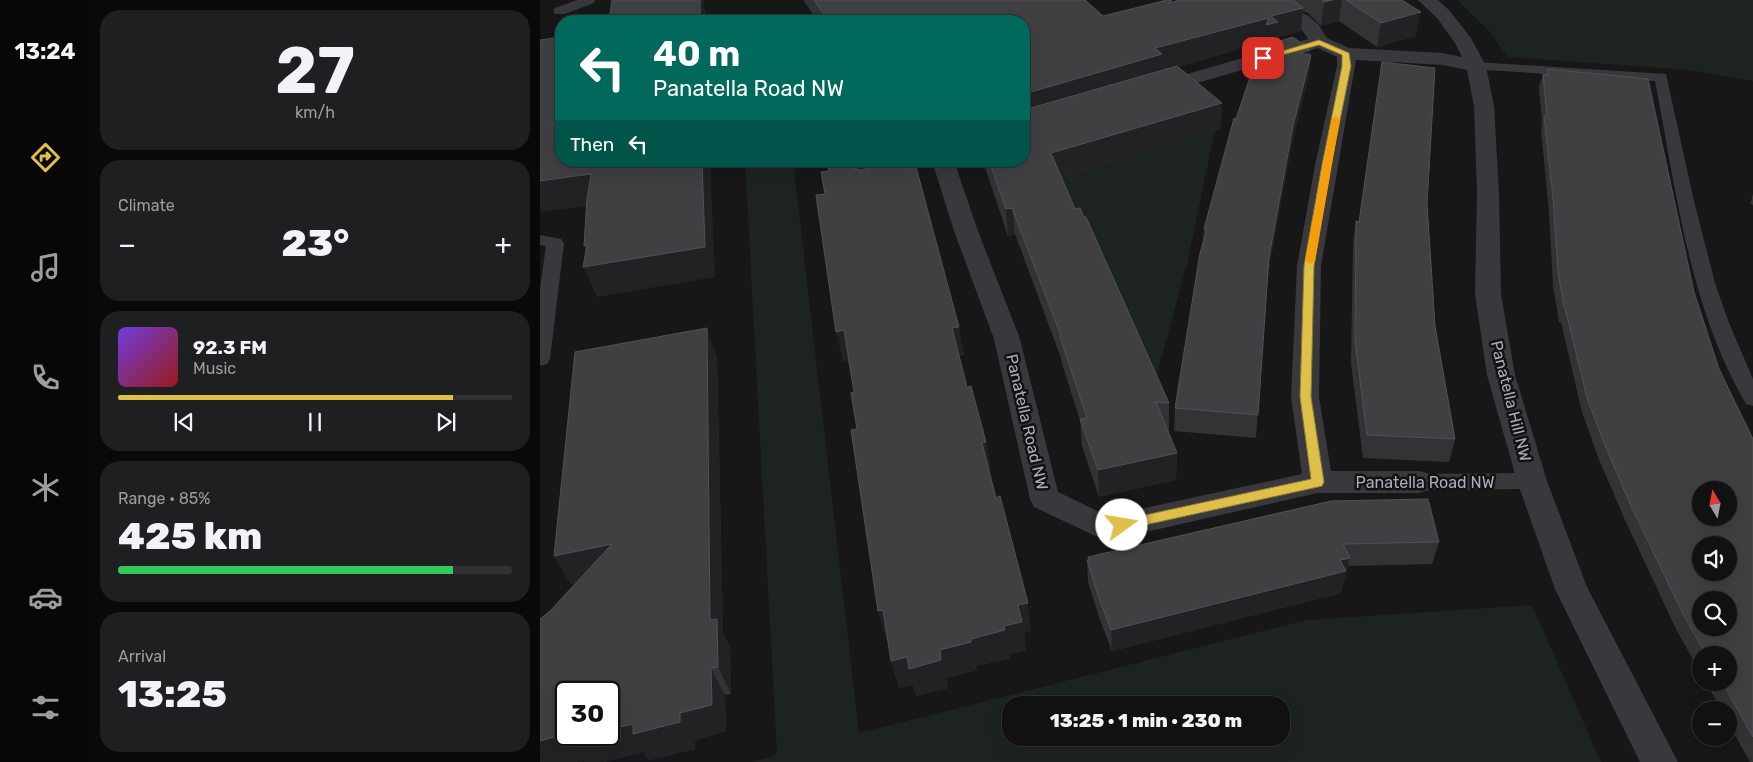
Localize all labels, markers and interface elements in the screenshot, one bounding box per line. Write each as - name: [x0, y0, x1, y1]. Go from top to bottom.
- text: 27: [275, 32, 355, 109]
- text: 40 m: [653, 33, 740, 75]
- icon: left: [570, 35, 635, 100]
- pin: [1242, 37, 1284, 79]
- text: 13:24: [14, 38, 76, 65]
- icon: arrive: [1249, 44, 1277, 72]
- text: Panatella Road NW: [653, 75, 844, 102]
- text: km/h: [295, 103, 335, 122]
- icon: left: [624, 130, 652, 158]
- text: Then: [570, 133, 614, 156]
- icon: directions: [28, 140, 63, 175]
- text: Climate: [118, 196, 175, 215]
- text: 23°: [282, 220, 349, 266]
- text: −: [118, 228, 136, 261]
- text: +: [495, 228, 512, 261]
- icon: music: [28, 250, 63, 285]
- text: 92.3 FM: [193, 336, 267, 359]
- street label: Panatella Hill NW: [1487, 339, 1535, 464]
- street label: Panatella Road NW: [1002, 352, 1052, 492]
- text: Music: [193, 359, 236, 378]
- icon: phone: [28, 360, 63, 395]
- icon: previous: [170, 408, 198, 436]
- icon: pause: [301, 408, 329, 436]
- icon: next: [432, 408, 460, 436]
- icon: climate: [28, 470, 63, 505]
- street label: Panatella Road NW: [1356, 473, 1495, 492]
- north arrow: [1692, 481, 1738, 526]
- map controls: [1692, 481, 1737, 746]
- text: Range · 85%: [118, 489, 211, 508]
- position arrow: [1095, 498, 1147, 550]
- text: 425 km: [118, 513, 262, 559]
- button: sound: [1692, 536, 1737, 581]
- icon: car: [28, 580, 63, 615]
- button: search: [1692, 591, 1737, 636]
- button: +: [1692, 646, 1737, 691]
- text: Arrival: [118, 647, 166, 666]
- text: 13:25: [118, 671, 227, 717]
- speed limit sign: 30: [555, 681, 620, 746]
- icon: filters: [28, 690, 63, 725]
- button: −: [1692, 701, 1737, 746]
- text: 13:25 · 1 min · 230 m: [1050, 709, 1242, 732]

